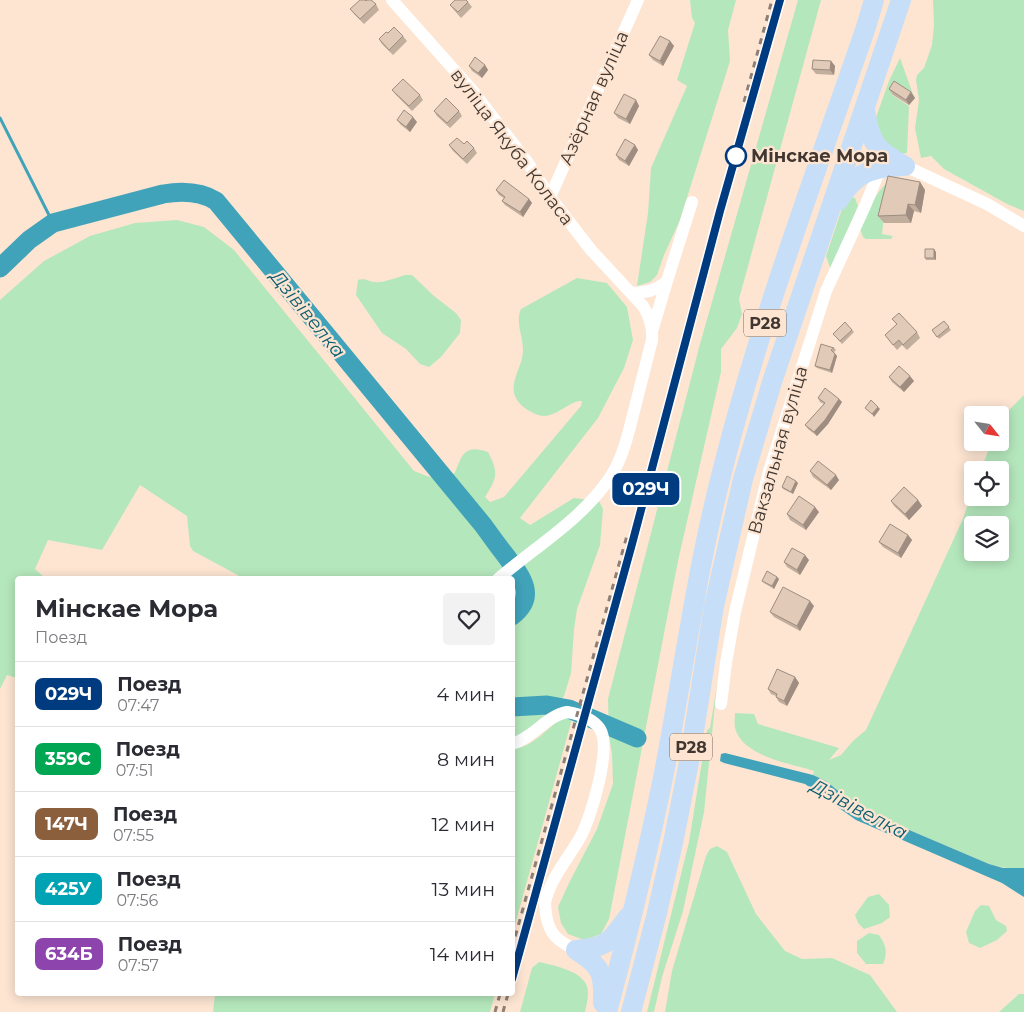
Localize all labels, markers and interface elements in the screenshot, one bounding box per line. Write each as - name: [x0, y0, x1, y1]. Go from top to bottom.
- street label: Азёрная вуліца: [555, 28, 633, 168]
- street label: вуліца Якуба Коласа: [446, 64, 578, 230]
- marker: Мінскае Мора: [725, 145, 747, 167]
- place label: Мінскае Мора: [751, 145, 888, 167]
- water label: Дзівівелка: [264, 264, 350, 362]
- road number: Р28: [744, 309, 786, 336]
- street label: Вакзальная вуліца: [743, 363, 813, 537]
- north arrow: [964, 406, 1009, 451]
- map controls: [964, 406, 1009, 561]
- button: locate: [964, 461, 1009, 506]
- line badge: 029Ч: [611, 473, 681, 505]
- text: 029Ч: [622, 478, 670, 500]
- button: layers: [964, 516, 1009, 561]
- button: heart: [443, 593, 495, 645]
- text: Мінскае Мора: [35, 594, 218, 623]
- text: Поезд: [35, 628, 87, 647]
- text: Поезд: [117, 673, 181, 696]
- text: 029Ч: [45, 683, 92, 705]
- text: 4 мин: [437, 683, 495, 706]
- text: 07:47: [117, 696, 160, 715]
- road number: Р28: [670, 734, 712, 760]
- text: Поезд: [116, 738, 180, 761]
- text: 359С: [45, 748, 91, 770]
- text: 8 мин: [437, 748, 495, 771]
- text: 07:51: [116, 761, 154, 780]
- water label: Дзівівелка: [805, 773, 911, 844]
- text: Поезд: [113, 803, 177, 826]
- text: 147Ч: [45, 813, 88, 835]
- text: 12 мин: [431, 813, 495, 836]
- text: 07:55: [113, 826, 154, 845]
- text: Поезд: [117, 868, 181, 891]
- text: 425У: [45, 878, 92, 900]
- text: 13 мин: [432, 878, 495, 901]
- text: 07:56: [117, 891, 158, 910]
- text: Поезд: [118, 933, 182, 956]
- text: 634Б: [45, 943, 93, 965]
- text: 14 мин: [430, 943, 495, 966]
- text: 07:57: [118, 956, 159, 975]

